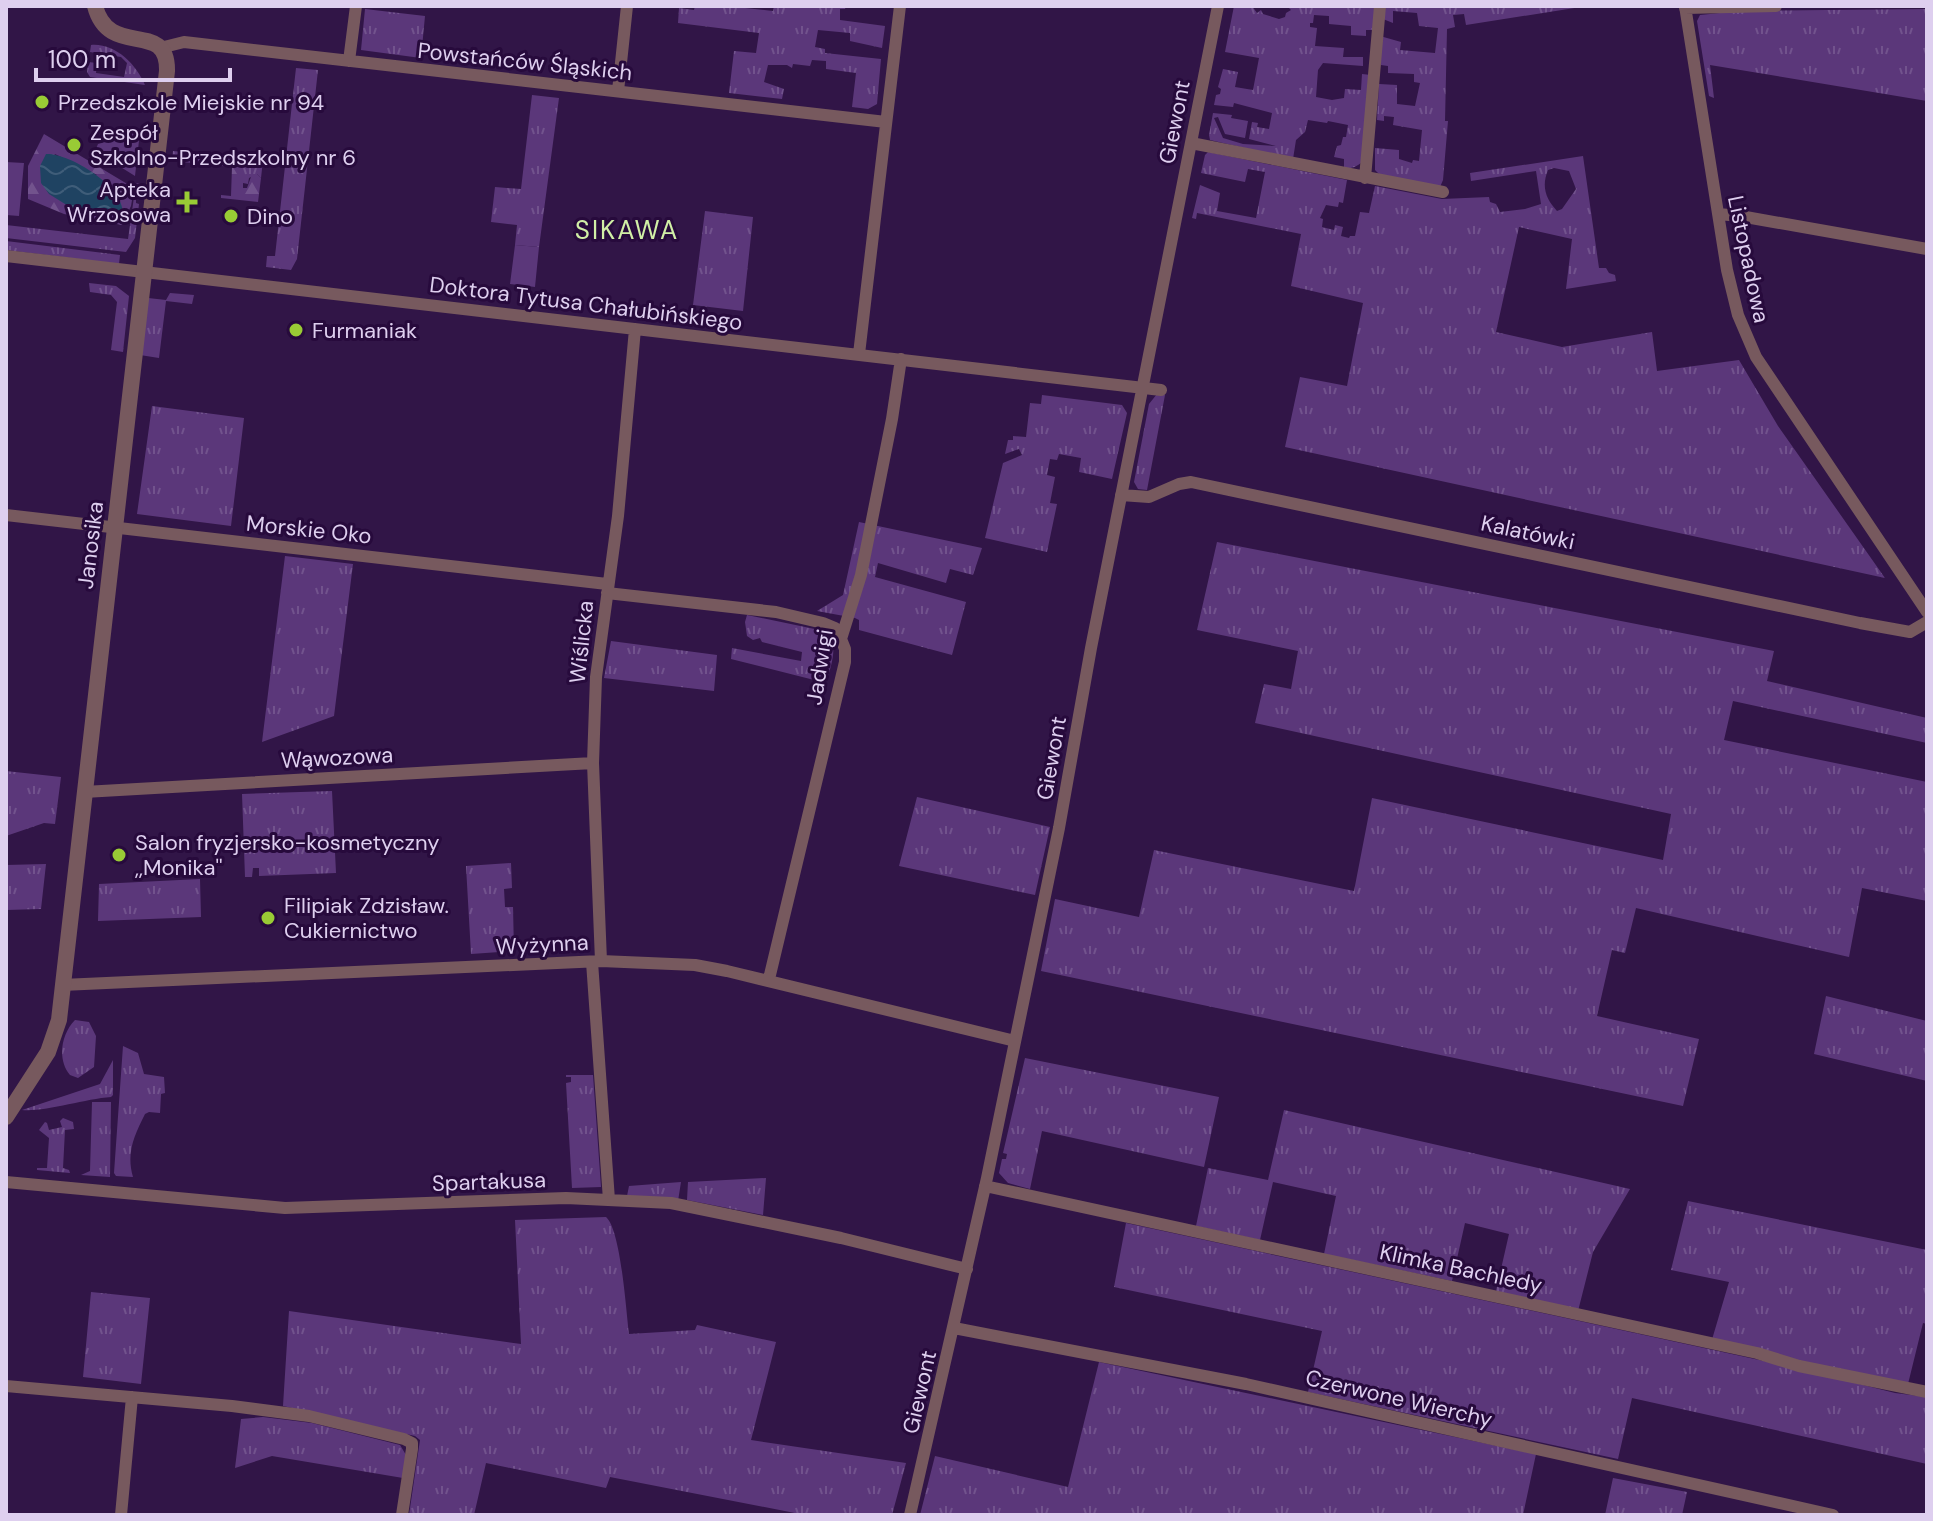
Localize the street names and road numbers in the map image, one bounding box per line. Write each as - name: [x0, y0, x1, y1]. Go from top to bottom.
- street label: Powstańców Śląskich: [416, 36, 634, 87]
- street label: Giewont: [1152, 78, 1197, 166]
- street label: Listopadowa: [1721, 193, 1776, 325]
- street label: Doktora Tytusa Chałubińskiego: [428, 270, 744, 337]
- street label: Janosika: [71, 500, 110, 590]
- street label: Kalatówki: [1478, 508, 1577, 557]
- street label: Morskie Oko: [245, 509, 373, 550]
- street label: Wiślicka: [563, 599, 600, 685]
- street label: Jadwigi: [799, 627, 840, 707]
- street label: Giewont: [1030, 714, 1073, 802]
- street label: Wąwozowa: [280, 740, 394, 775]
- street label: Wyżynna: [495, 928, 589, 961]
- street label: Spartakusa: [432, 1165, 546, 1198]
- street label: Klimka Bachledy: [1377, 1237, 1545, 1300]
- street label: Giewont: [896, 1348, 943, 1437]
- street label: Czerwone Wierchy: [1303, 1363, 1495, 1434]

